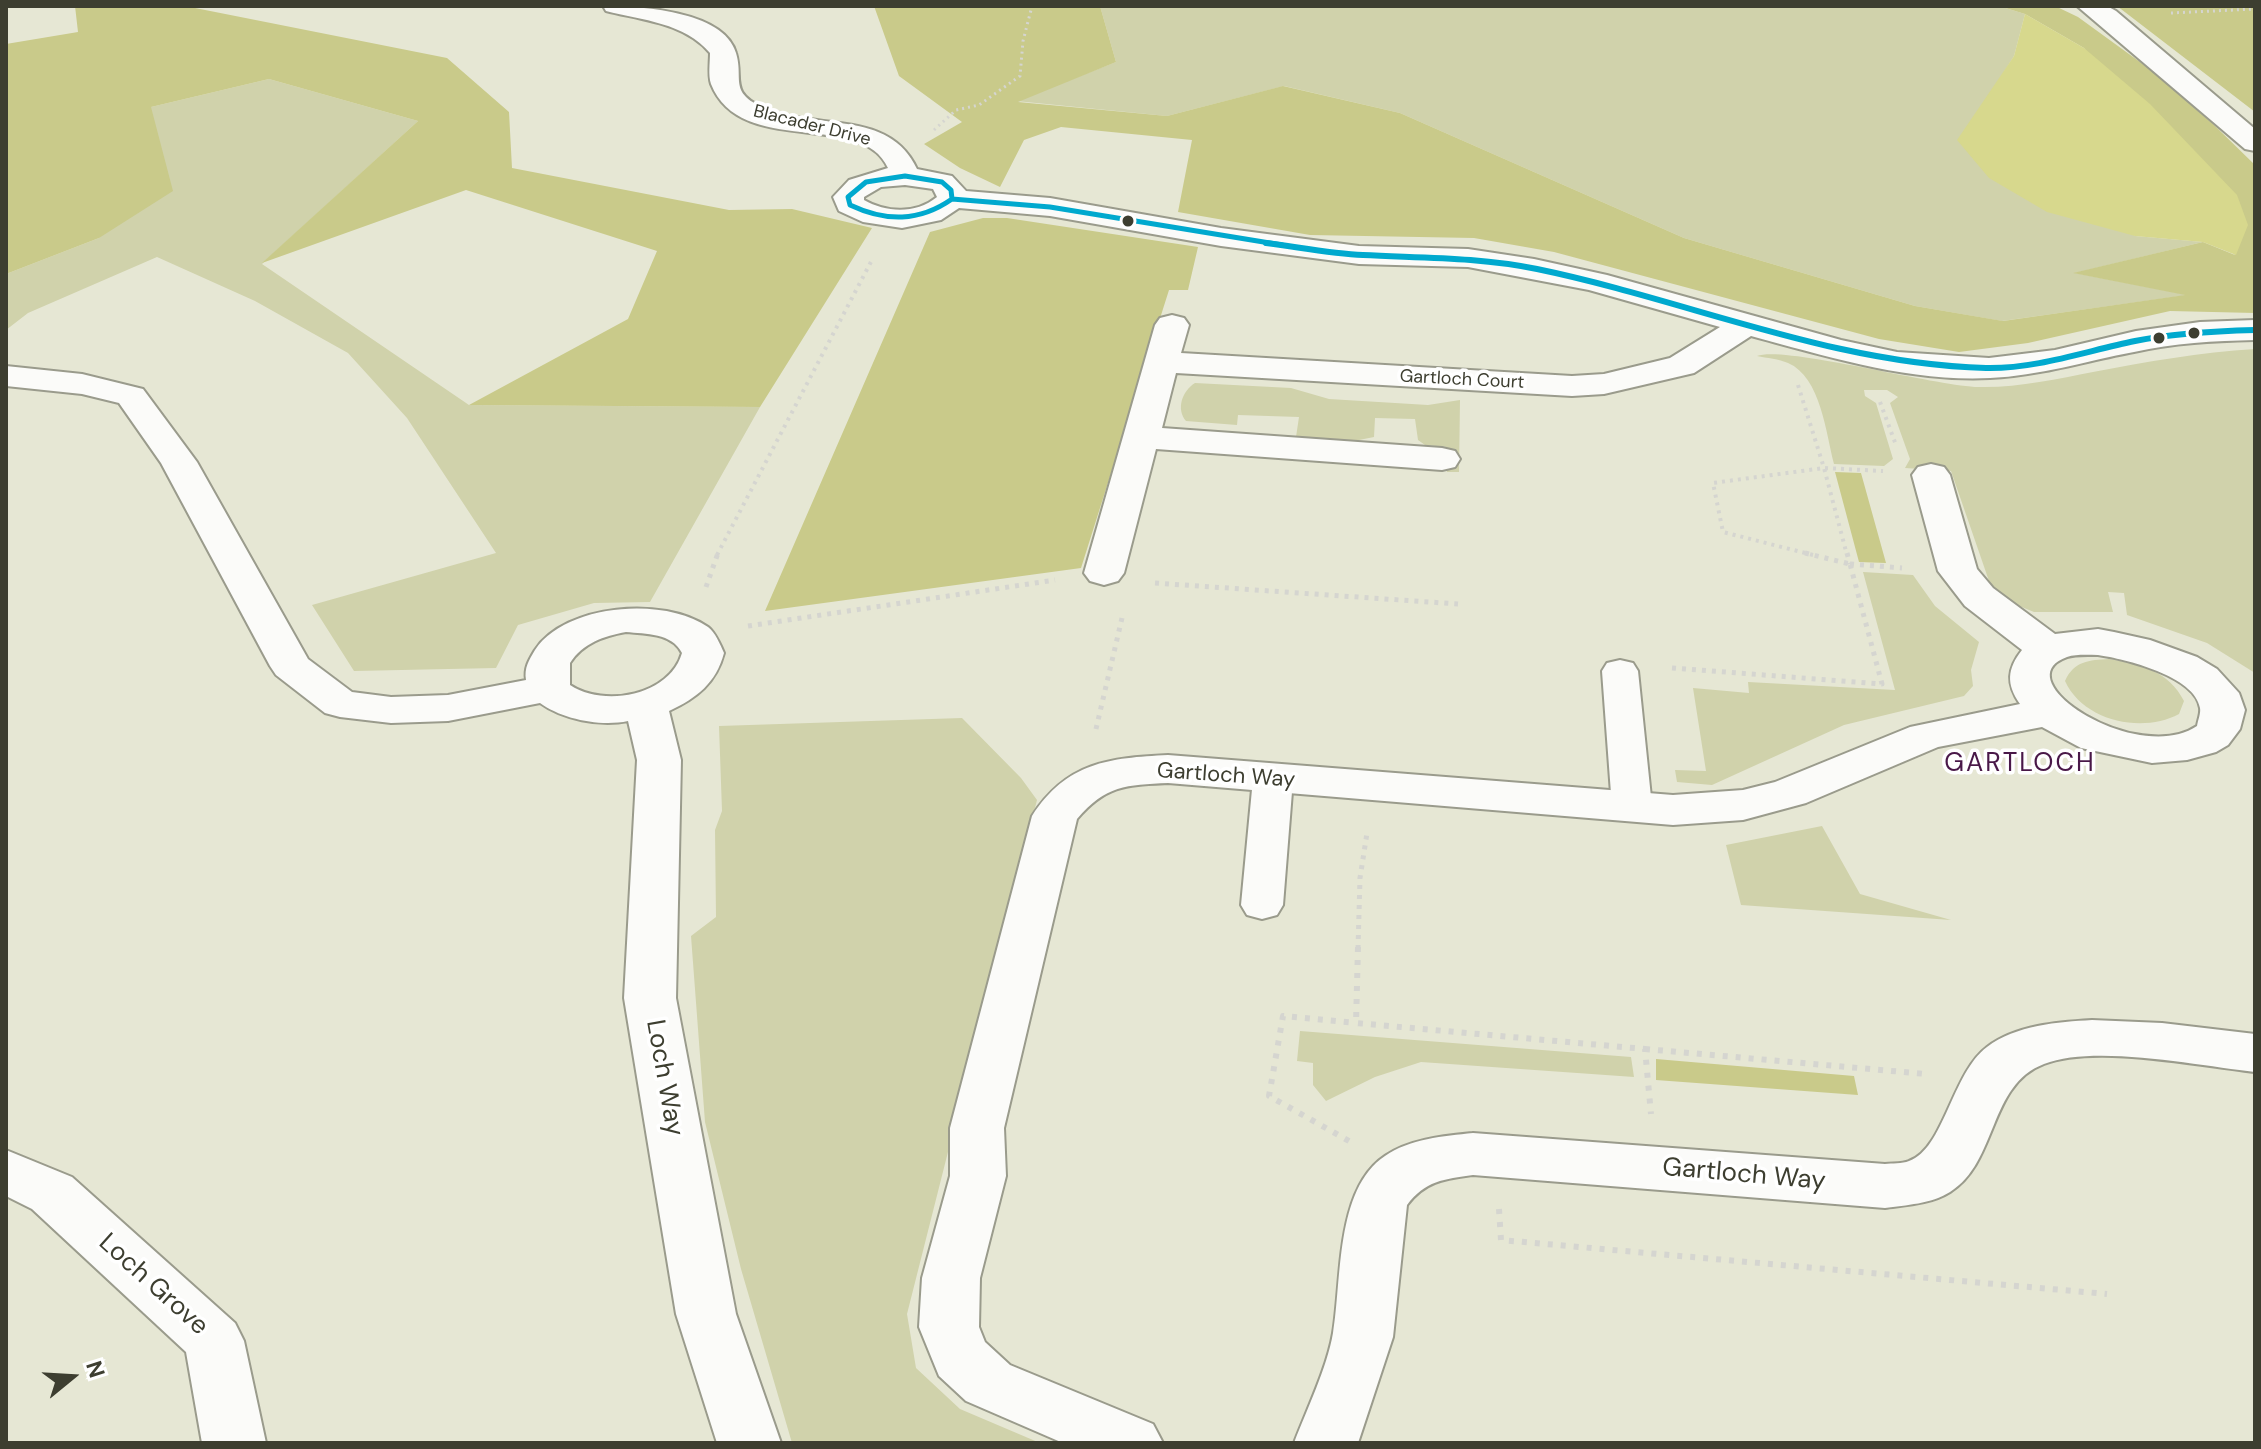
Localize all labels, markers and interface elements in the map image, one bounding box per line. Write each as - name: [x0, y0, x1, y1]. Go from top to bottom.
- street label: Blacader Drive: [751, 101, 873, 151]
- unlabelled marker: [1120, 213, 1136, 229]
- unlabelled marker: [2186, 325, 2202, 341]
- unlabelled marker: [2151, 330, 2167, 346]
- street label: Gartloch Court: [1399, 366, 1525, 394]
- district label: GARTLOCH: [1944, 748, 2096, 780]
- street label: Gartloch Way: [1156, 758, 1296, 794]
- street label: Loch Way: [638, 1017, 690, 1139]
- street label: Gartloch Way: [1661, 1152, 1827, 1198]
- street label: Loch Grove: [92, 1228, 214, 1342]
- north arrow: [32, 1337, 112, 1417]
- text: N: [79, 1357, 112, 1382]

